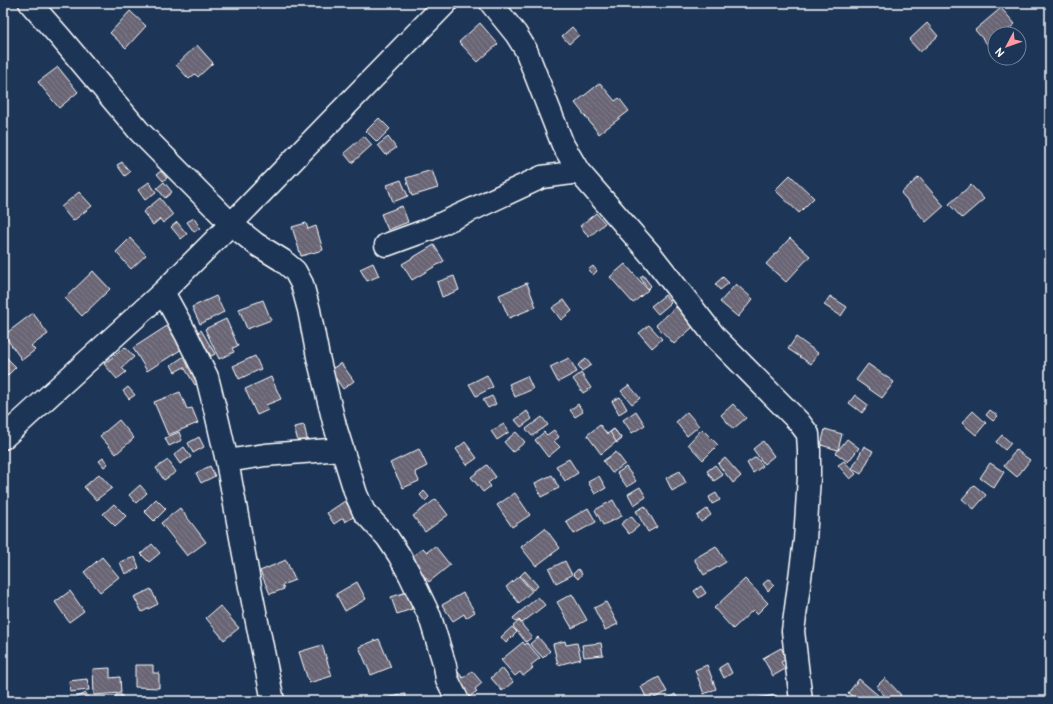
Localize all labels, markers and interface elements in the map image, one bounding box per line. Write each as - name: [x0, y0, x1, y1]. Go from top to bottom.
- north arrow: [987, 26, 1027, 66]
- text: N: [992, 45, 1007, 59]

